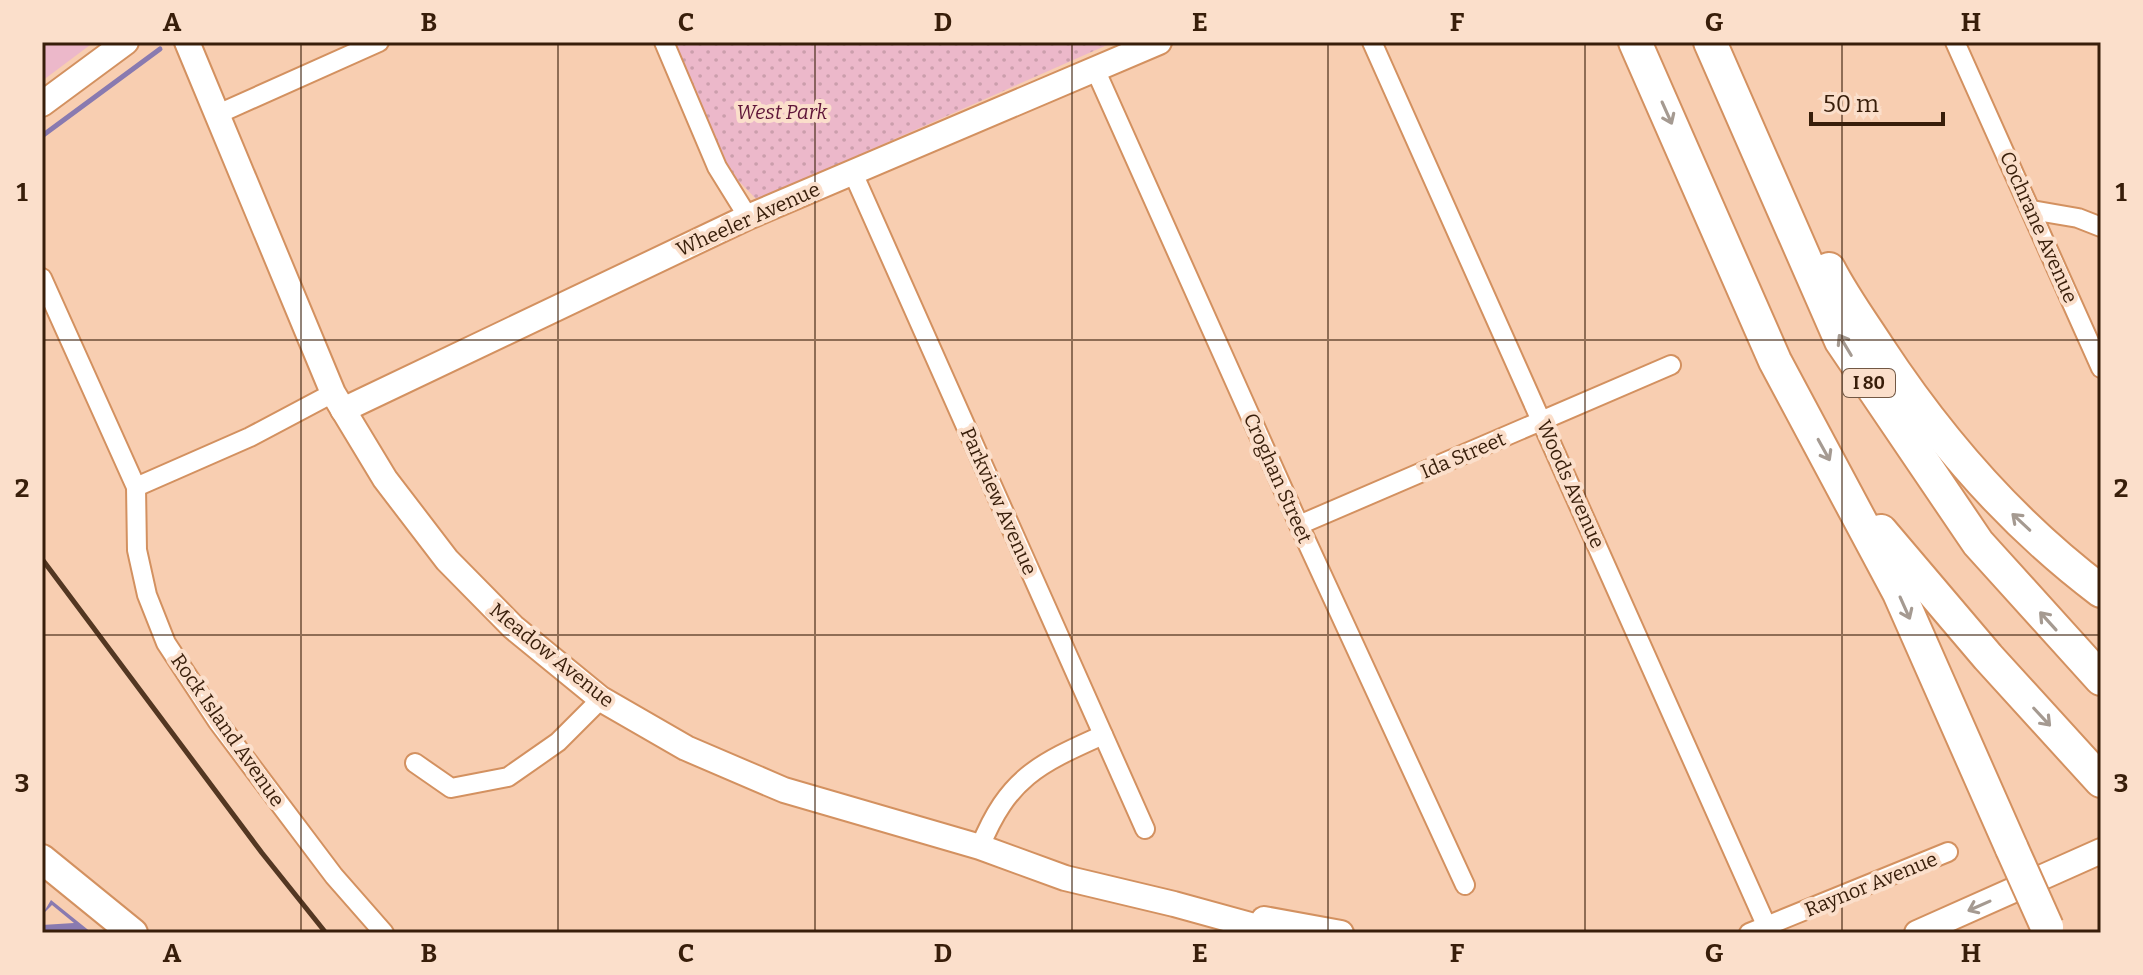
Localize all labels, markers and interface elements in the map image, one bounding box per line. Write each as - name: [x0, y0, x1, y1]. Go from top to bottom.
- text: A: [163, 7, 182, 38]
- text: B: [421, 7, 437, 38]
- text: C: [678, 7, 694, 38]
- text: D: [934, 7, 952, 38]
- text: E: [1192, 7, 1208, 38]
- text: F: [1450, 7, 1465, 38]
- text: G: [1705, 7, 1724, 38]
- text: H: [1961, 7, 1981, 38]
- scale bar: [1811, 76, 1943, 126]
- text: 50 m: [1823, 90, 1879, 118]
- park label: West Park: [737, 100, 828, 124]
- one-way arrow: [1660, 100, 1675, 125]
- street label: Cochrane Avenue: [1995, 148, 2083, 306]
- text: 1: [16, 177, 28, 208]
- street label: Wheeler Avenue: [673, 177, 823, 261]
- text: 1: [2115, 177, 2127, 208]
- one-way arrow: [1837, 334, 1853, 357]
- road number: I 80: [1843, 369, 1895, 397]
- street label: Croghan Street: [1239, 409, 1317, 547]
- street label: Woods Avenue: [1532, 416, 1610, 552]
- street label: Parkview Avenue: [956, 423, 1042, 579]
- street label: Ida Street: [1417, 426, 1509, 484]
- one-way arrow: [1816, 438, 1832, 461]
- text: 2: [15, 473, 29, 504]
- text: 2: [2114, 473, 2128, 504]
- one-way arrow: [2011, 512, 2031, 531]
- one-way arrow: [1898, 596, 1913, 620]
- street label: Meadow Avenue: [485, 598, 619, 712]
- one-way arrow: [2039, 611, 2058, 631]
- street label: Rock Island Avenue: [166, 649, 290, 811]
- one-way arrow: [2033, 707, 2052, 727]
- text: 3: [15, 768, 29, 799]
- text: 3: [2114, 768, 2128, 799]
- street label: Raynor Avenue: [1801, 846, 1941, 922]
- one-way arrow: [1967, 899, 1991, 914]
- text: A: [163, 938, 182, 969]
- text: B: [421, 938, 437, 969]
- text: C: [678, 938, 694, 969]
- text: D: [934, 938, 952, 969]
- text: E: [1192, 938, 1208, 969]
- text: F: [1450, 938, 1465, 969]
- text: G: [1705, 938, 1724, 969]
- text: H: [1961, 938, 1981, 969]

